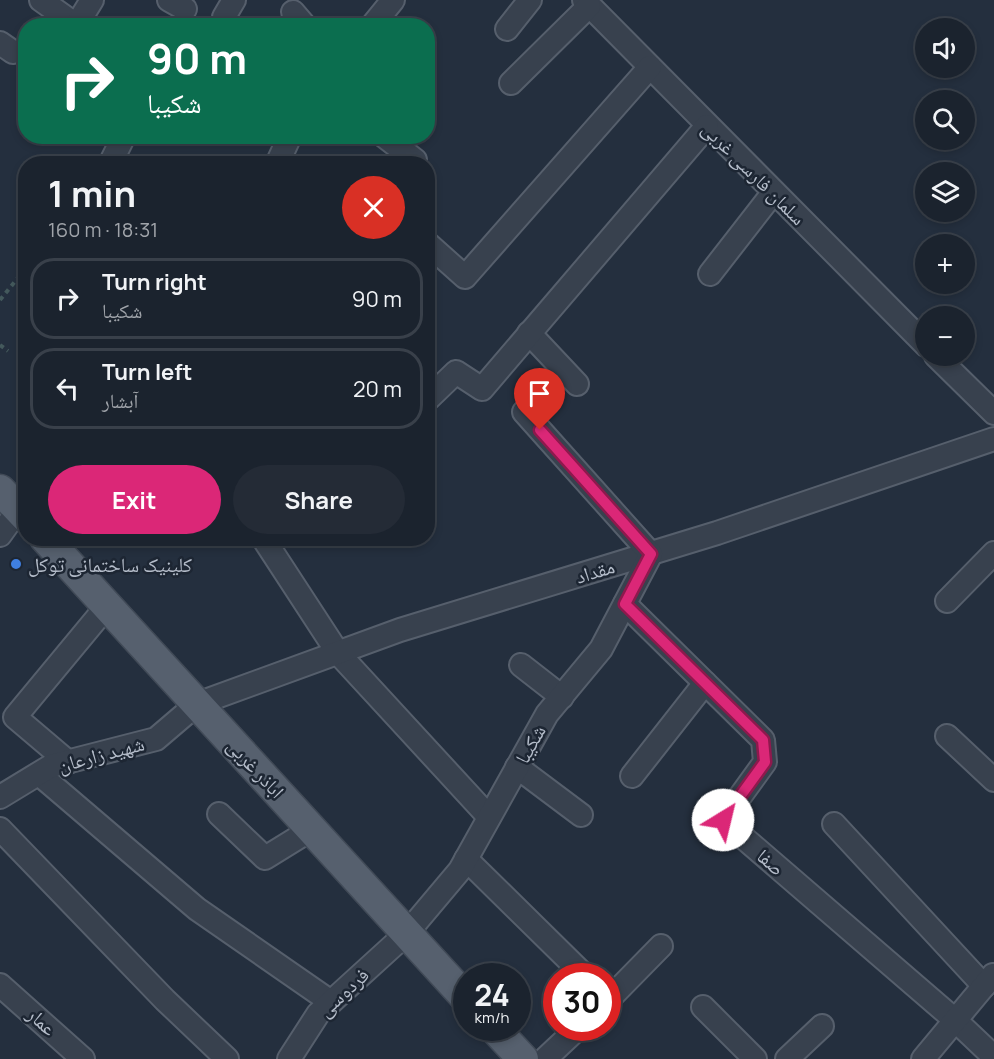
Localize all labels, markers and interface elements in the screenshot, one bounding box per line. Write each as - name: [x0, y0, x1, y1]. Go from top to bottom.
- map controls: [915, 18, 975, 366]
- button: sound: [915, 18, 975, 78]
- text: 90 m: [147, 29, 247, 87]
- icon: right: [48, 42, 126, 120]
- text: شکیبا: [147, 84, 202, 121]
- button: search: [915, 90, 975, 150]
- street label: سلمان فارسی غربی: [696, 115, 812, 231]
- button: layers: [915, 162, 975, 222]
- text: 1 min: [48, 169, 136, 218]
- button: close: [342, 176, 405, 239]
- text: 160 m · 18:31: [48, 216, 158, 243]
- button: +: [915, 234, 975, 294]
- text: Turn right: [102, 267, 207, 297]
- icon: right: [51, 282, 84, 315]
- text: 90 m: [352, 284, 402, 314]
- text: شکیبا: [102, 297, 142, 324]
- button: −: [915, 306, 975, 366]
- text: Turn left: [102, 357, 192, 387]
- pin: [514, 368, 565, 430]
- icon: left: [51, 372, 84, 405]
- text: 20 m: [353, 374, 402, 404]
- icon: arrive: [523, 377, 556, 410]
- text: آبشار: [102, 387, 138, 414]
- button: Exit: [48, 465, 221, 534]
- button: Share: [233, 465, 405, 534]
- place label: کلینیک ساختمانی توکل: [28, 551, 192, 578]
- street label: مقداد: [572, 552, 618, 590]
- marker: کلینیک ساختمانی توکل: [9, 557, 23, 571]
- street label: شکیبا: [508, 720, 552, 768]
- street label: شهید زارعان: [55, 730, 147, 778]
- street label: اباذر غربی: [221, 732, 291, 804]
- position arrow: [691, 788, 755, 852]
- street label: صفا: [751, 842, 791, 882]
- street label: فردوسی: [311, 961, 375, 1023]
- speed limit sign: 30: [543, 963, 621, 1041]
- text: 24: [474, 974, 510, 1015]
- street label: عمار: [21, 1000, 63, 1041]
- text: km/h: [475, 1007, 509, 1028]

